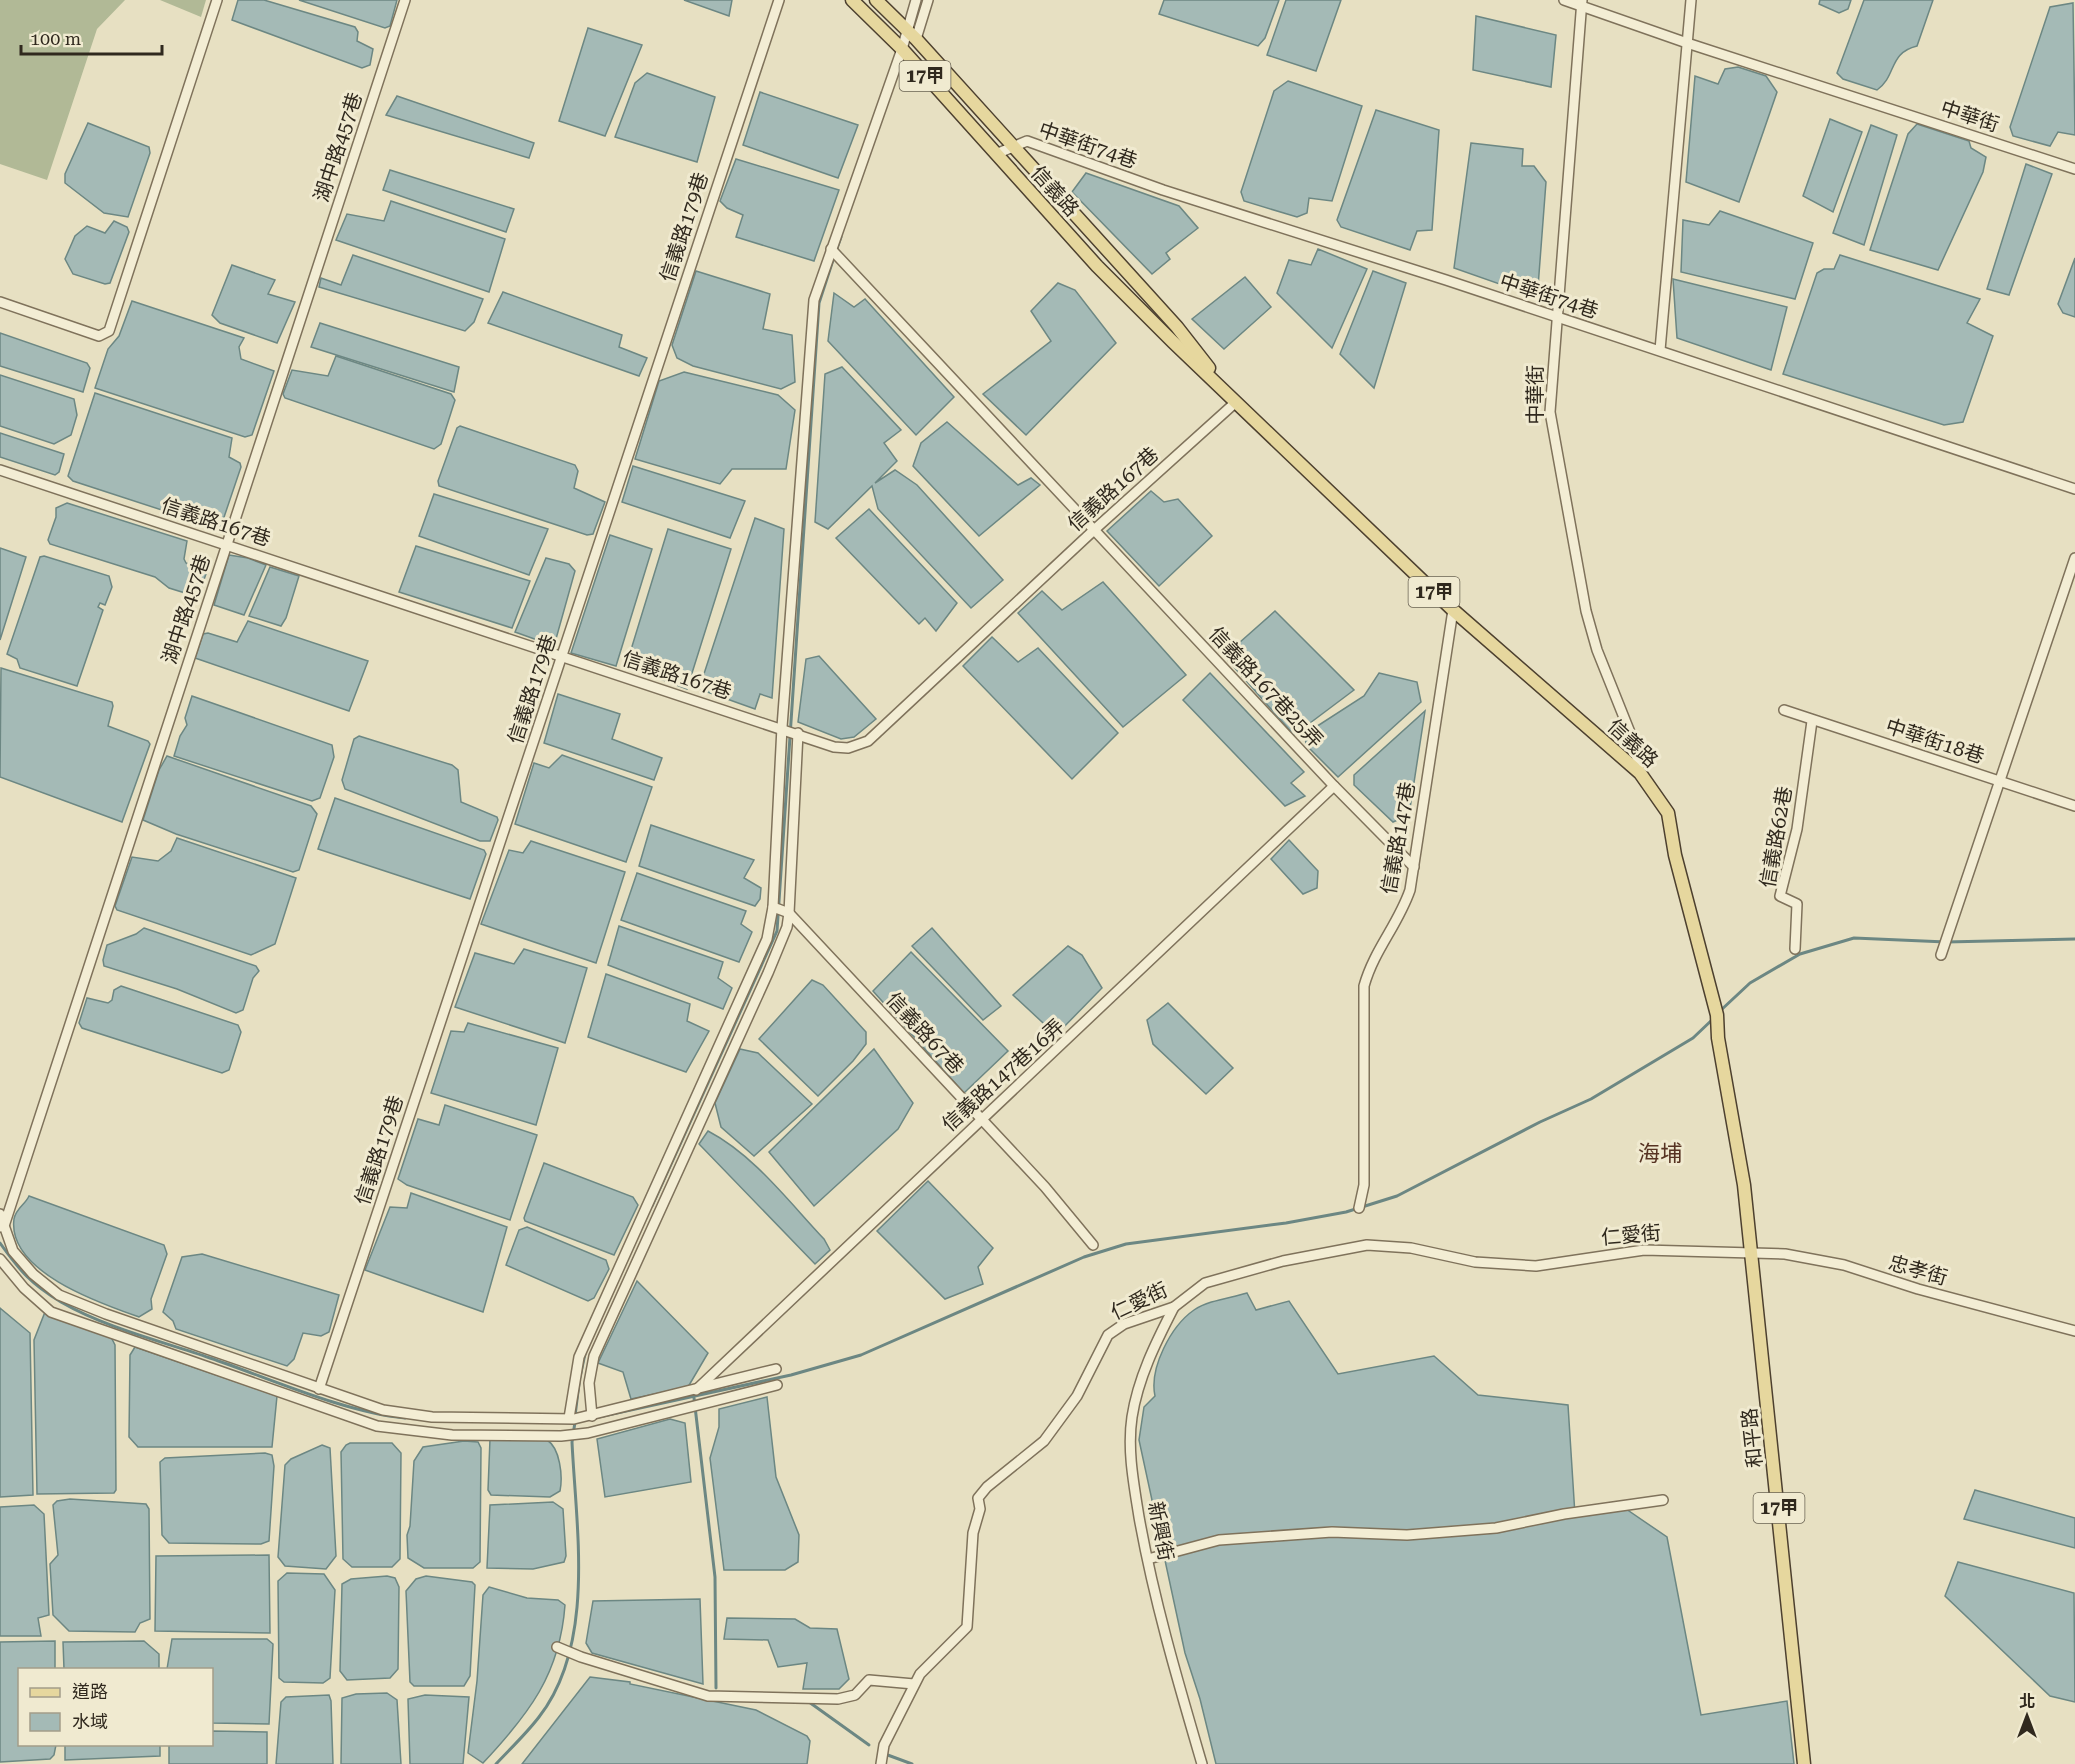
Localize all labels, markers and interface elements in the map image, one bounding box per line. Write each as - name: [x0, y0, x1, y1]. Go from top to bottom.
- scale bar: [21, 18, 162, 56]
- text: 100 m: [30, 28, 81, 49]
- road number: 17甲: [900, 61, 950, 91]
- street label: 湖中路457巷: [309, 89, 367, 205]
- street label: 中華街: [1938, 95, 2002, 137]
- street label: 中華街74巷: [1036, 117, 1140, 173]
- street label: 信義路: [1026, 161, 1084, 221]
- street label: 信義路179巷: [655, 169, 713, 285]
- street label: 中華街74巷: [1497, 269, 1601, 323]
- street label: 中華街: [1523, 365, 1547, 425]
- street label: 信義路167巷: [1063, 442, 1163, 536]
- street label: 信義路167巷: [158, 493, 274, 551]
- street label: 湖中路457巷: [157, 551, 215, 667]
- road number: 17甲: [1408, 577, 1460, 607]
- street label: 信義路167巷25弄: [1204, 622, 1328, 752]
- street label: 信義路179巷: [503, 631, 561, 747]
- street label: 信義路167巷: [619, 646, 735, 704]
- street label: 信義路: [1603, 714, 1663, 772]
- street label: 中華街18巷: [1883, 714, 1987, 768]
- street label: 信義路147巷: [1376, 780, 1420, 896]
- street label: 信義路62巷: [1755, 784, 1797, 890]
- street label: 信義路67巷: [881, 987, 969, 1079]
- street label: 信義路147巷16弄: [937, 1014, 1069, 1136]
- street label: 信義路179巷: [350, 1092, 408, 1208]
- district label: 海埔: [1638, 1141, 1682, 1166]
- street label: 仁愛街: [1600, 1220, 1662, 1250]
- street label: 忠孝街: [1886, 1250, 1950, 1290]
- street label: 仁愛街: [1107, 1277, 1171, 1325]
- street label: 和平路: [1737, 1407, 1767, 1469]
- road number: 17甲: [1754, 1493, 1804, 1523]
- street label: 新興街: [1143, 1499, 1179, 1563]
- legend: [18, 1668, 213, 1746]
- text: 道路: [72, 1681, 108, 1702]
- north arrow: [1997, 1686, 2057, 1746]
- text: 北: [2019, 1692, 2035, 1711]
- text: 水域: [72, 1711, 108, 1732]

